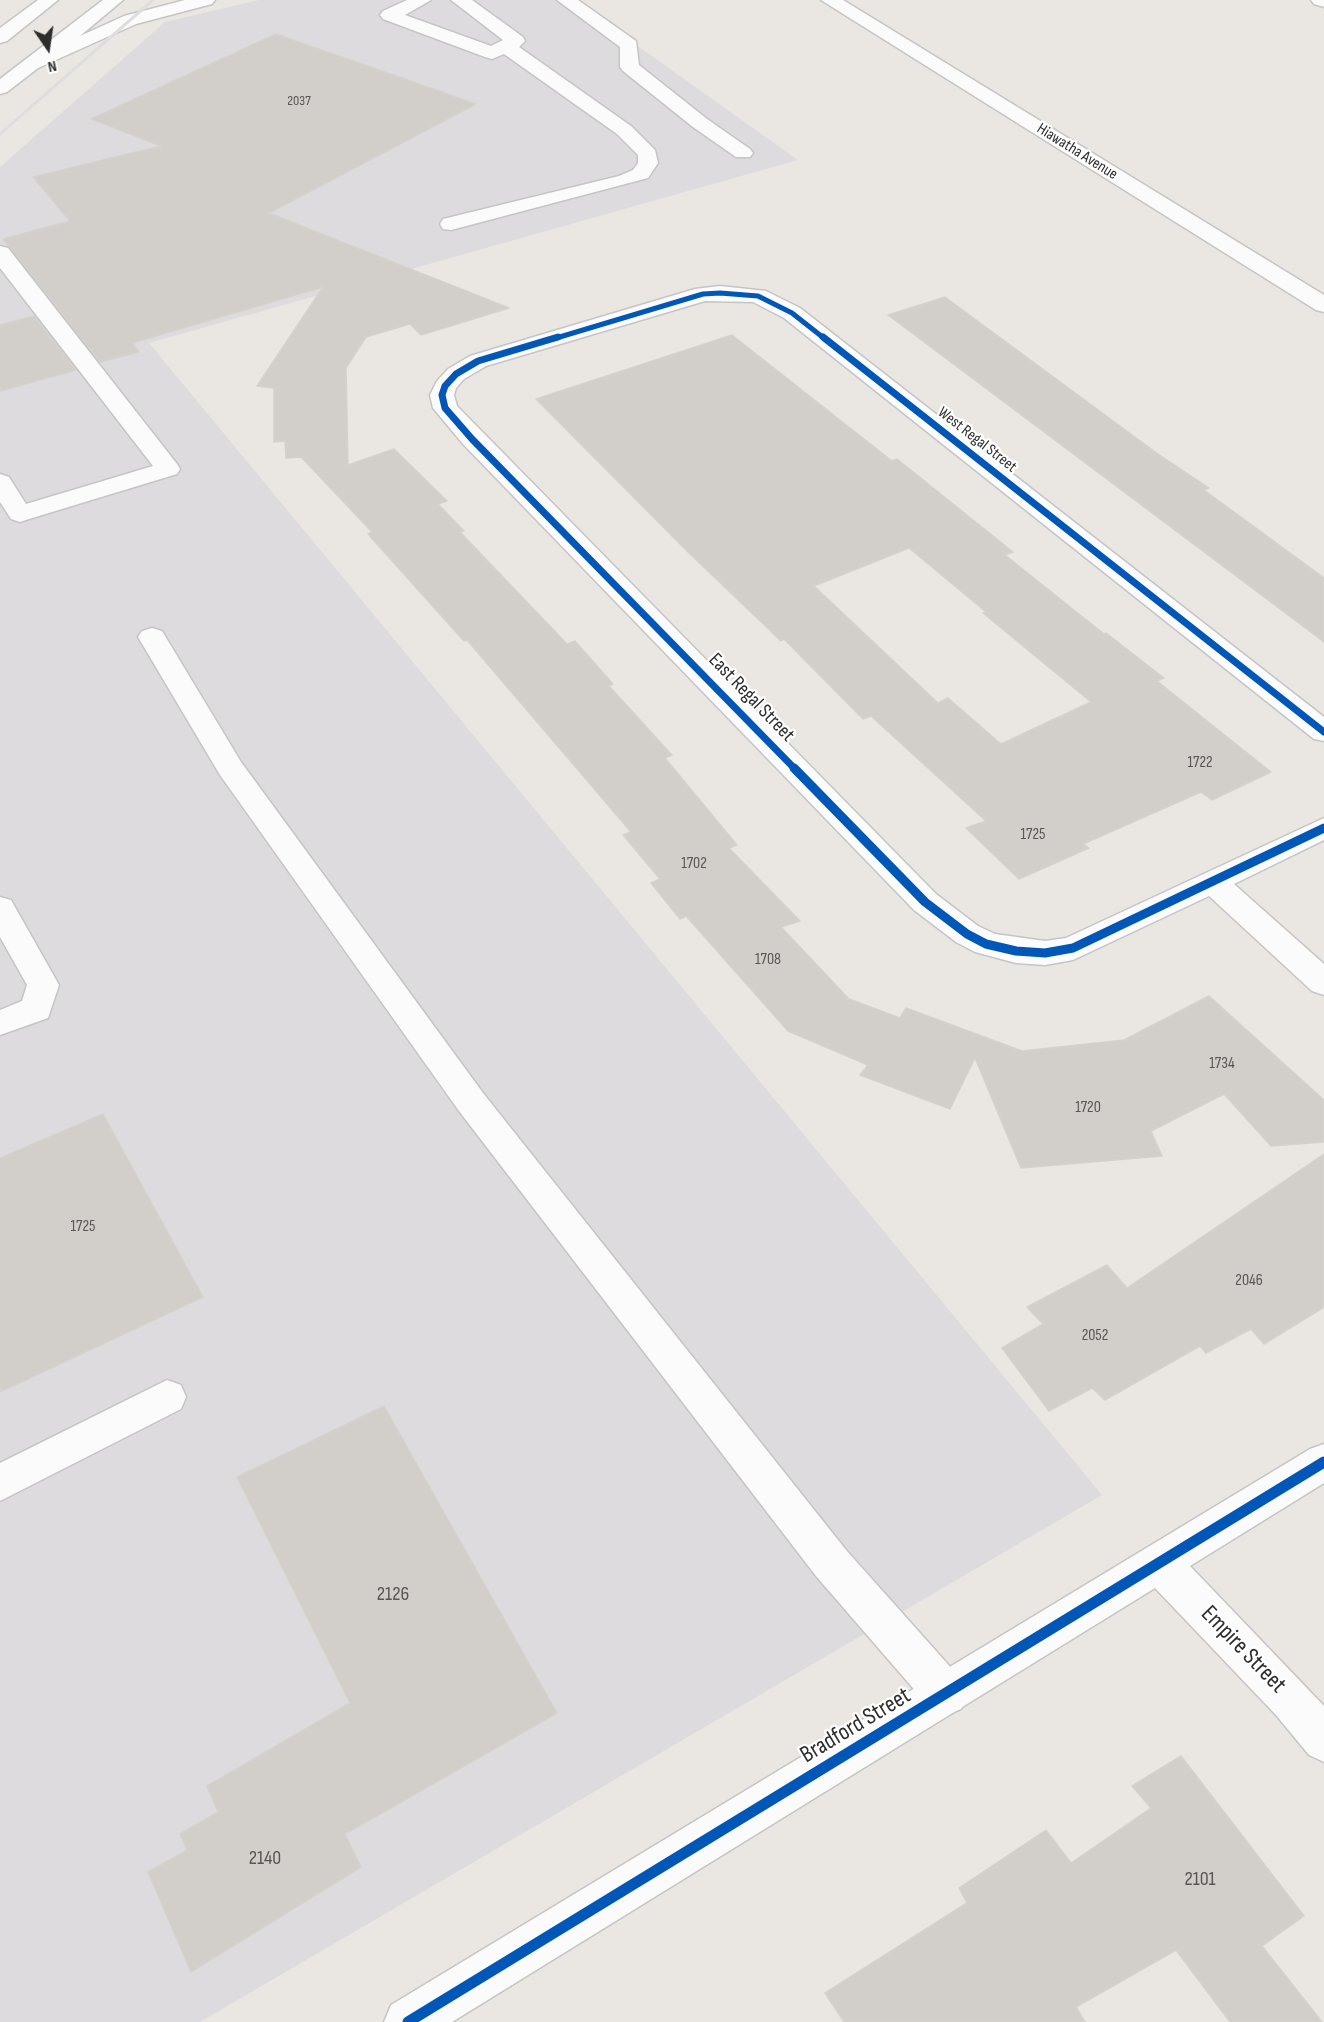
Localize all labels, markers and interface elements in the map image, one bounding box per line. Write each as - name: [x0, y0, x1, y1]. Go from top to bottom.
- north arrow: [18, 18, 78, 78]
- text: N: [46, 56, 58, 76]
- house number: 2037: [287, 93, 311, 109]
- street label: Hiawatha Avenue: [1033, 120, 1121, 184]
- street label: West Regal Street: [934, 403, 1020, 477]
- street label: East Regal Street: [703, 649, 799, 747]
- house number: 1722: [1187, 753, 1213, 773]
- house number: 1725: [1021, 825, 1045, 845]
- house number: 1702: [681, 854, 707, 874]
- house number: 1708: [755, 950, 781, 970]
- house number: 1734: [1209, 1054, 1235, 1074]
- house number: 1720: [1075, 1098, 1101, 1118]
- house number: 1725: [71, 1217, 95, 1237]
- house number: 2046: [1235, 1271, 1263, 1291]
- house number: 2052: [1082, 1326, 1108, 1346]
- house number: 2126: [377, 1583, 409, 1607]
- street label: Empire Street: [1194, 1600, 1292, 1700]
- street label: Bradford Street: [796, 1682, 916, 1770]
- house number: 2140: [249, 1847, 281, 1871]
- house number: 2101: [1184, 1868, 1216, 1892]

